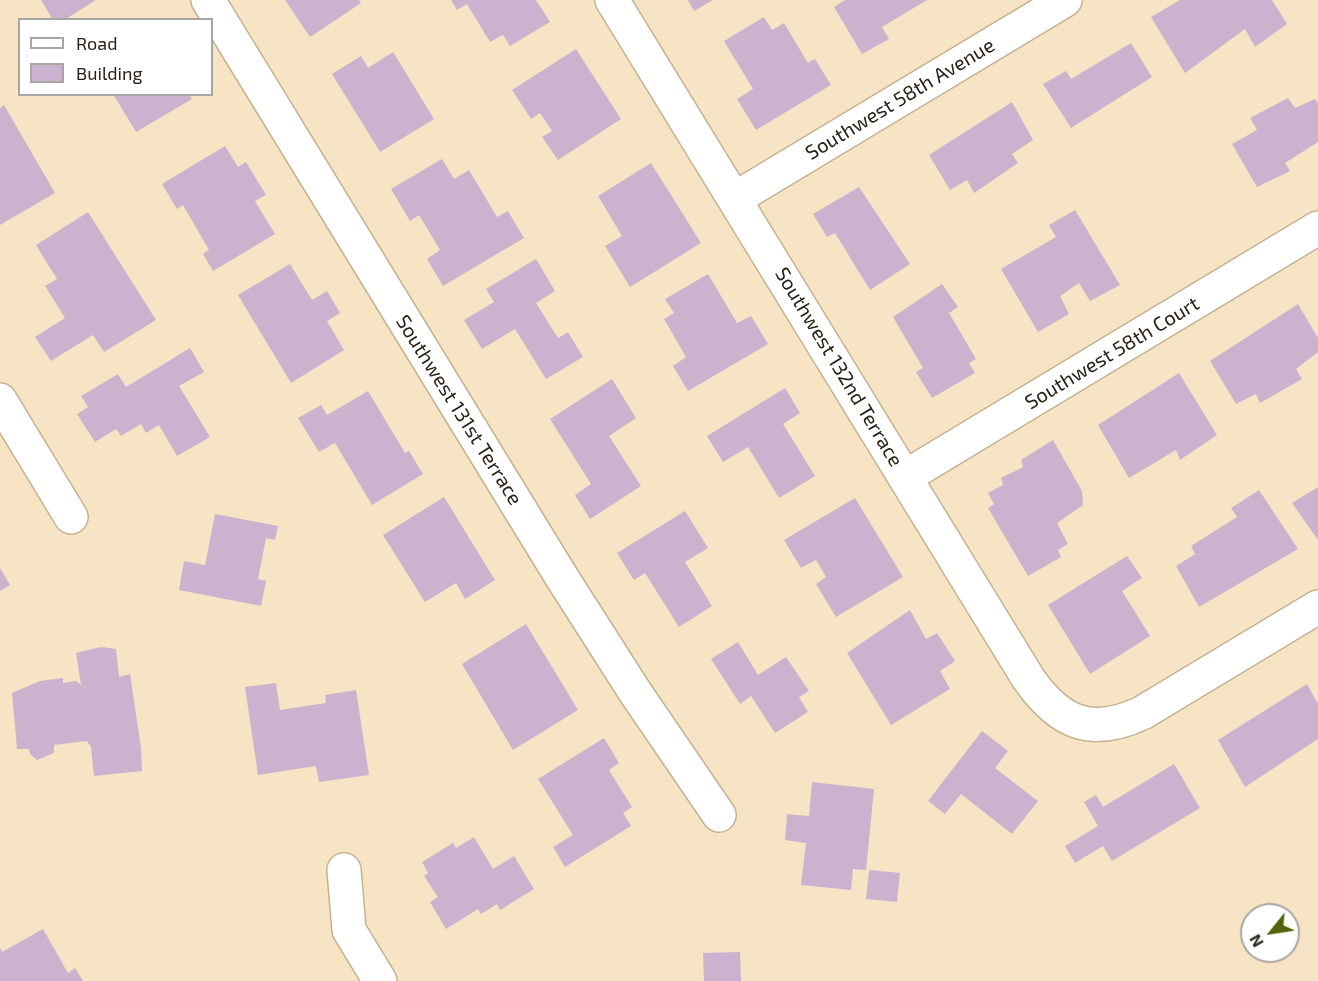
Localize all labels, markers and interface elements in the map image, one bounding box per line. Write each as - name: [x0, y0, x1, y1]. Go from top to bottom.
- legend: [18, 18, 213, 96]
- text: Road: [76, 32, 117, 54]
- street label: Southwest 58th Avenue: [801, 33, 999, 165]
- text: Building: [76, 62, 143, 84]
- street label: Southwest 132nd Terrace: [770, 263, 908, 471]
- street label: Southwest 58th Court: [1021, 291, 1203, 415]
- street label: Southwest 131st Terrace: [391, 311, 527, 509]
- north arrow: [1240, 903, 1300, 963]
- text: N: [1245, 931, 1267, 951]

